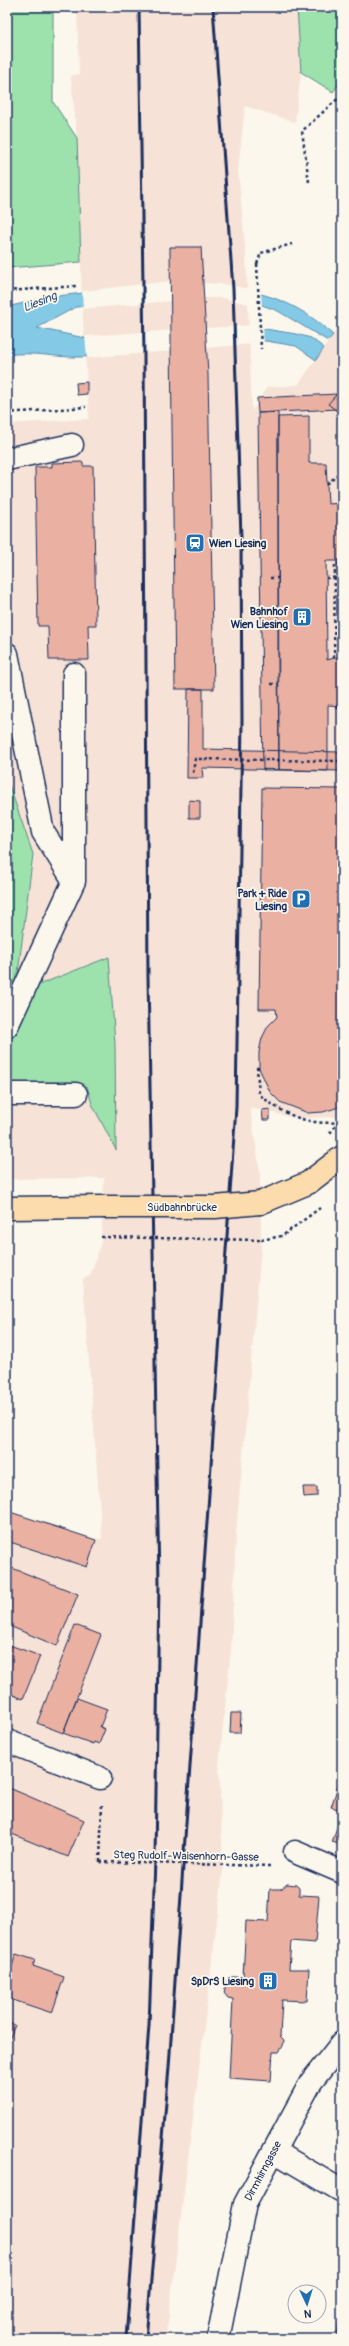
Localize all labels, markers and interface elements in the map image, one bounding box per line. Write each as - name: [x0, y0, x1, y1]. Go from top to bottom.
- water label: Liesing: [21, 288, 60, 316]
- station icon: Wien Liesing: [184, 532, 206, 554]
- place label: Wien Liesing: [209, 537, 267, 550]
- place label: Bahnhof Wien Liesing: [231, 605, 289, 631]
- building icon: Bahnhof Wien Liesing: [291, 606, 313, 628]
- place label: Park + Ride Liesing: [237, 887, 288, 913]
- parking icon: Park + Ride Liesing: [290, 888, 312, 910]
- street label: Südbahnbrücke: [147, 1201, 218, 1214]
- street label: Steg Rudolf-Waisenhorn-Gasse: [113, 1848, 259, 1864]
- building icon: SpDrS Liesing: [257, 1970, 279, 1992]
- place label: SpDrS Liesing: [191, 1975, 254, 1988]
- street label: Dirmhirngasse: [242, 2138, 284, 2203]
- north arrow: [287, 2284, 327, 2324]
- text: N: [303, 2307, 312, 2320]

